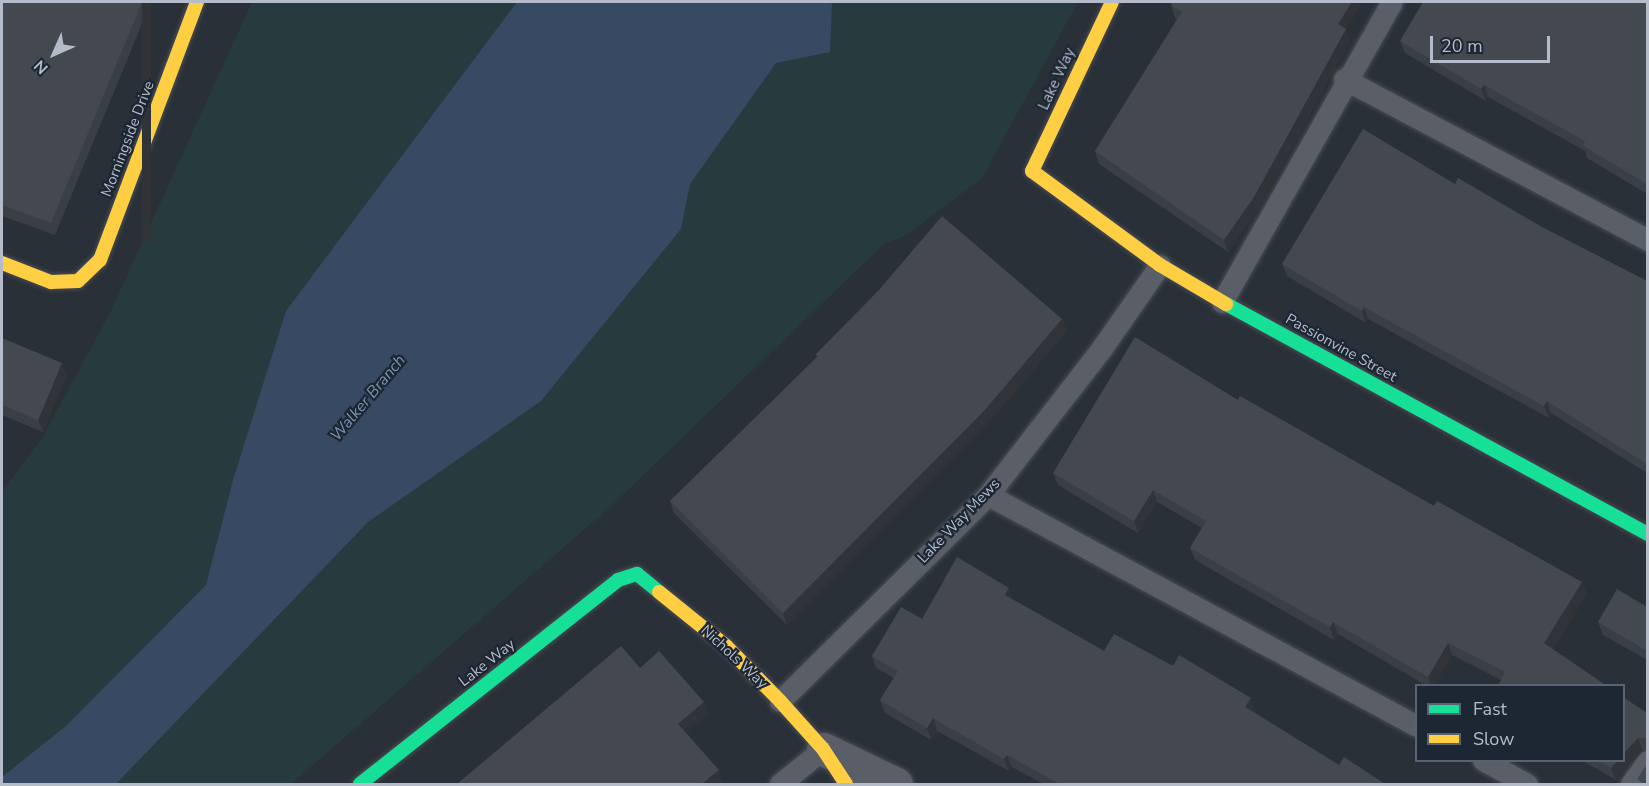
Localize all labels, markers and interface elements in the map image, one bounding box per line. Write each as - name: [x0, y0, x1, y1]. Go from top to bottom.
- north arrow: [24, 24, 84, 84]
- scale bar: [1433, 24, 1553, 62]
- text: 20 m: [1441, 34, 1483, 58]
- street label: Lake Way: [1035, 45, 1079, 113]
- text: N: [29, 55, 53, 79]
- street label: Morningside Drive: [98, 79, 158, 199]
- street label: Passionvine Street: [1282, 310, 1400, 386]
- water label: Walker Branch: [326, 351, 410, 445]
- street label: Lake Way Mews: [914, 475, 1004, 567]
- street label: Nichols Way: [697, 621, 771, 693]
- street label: Lake Way: [455, 635, 519, 691]
- legend: [1415, 684, 1625, 762]
- text: Fast: [1473, 697, 1507, 721]
- text: Slow: [1473, 727, 1514, 751]

